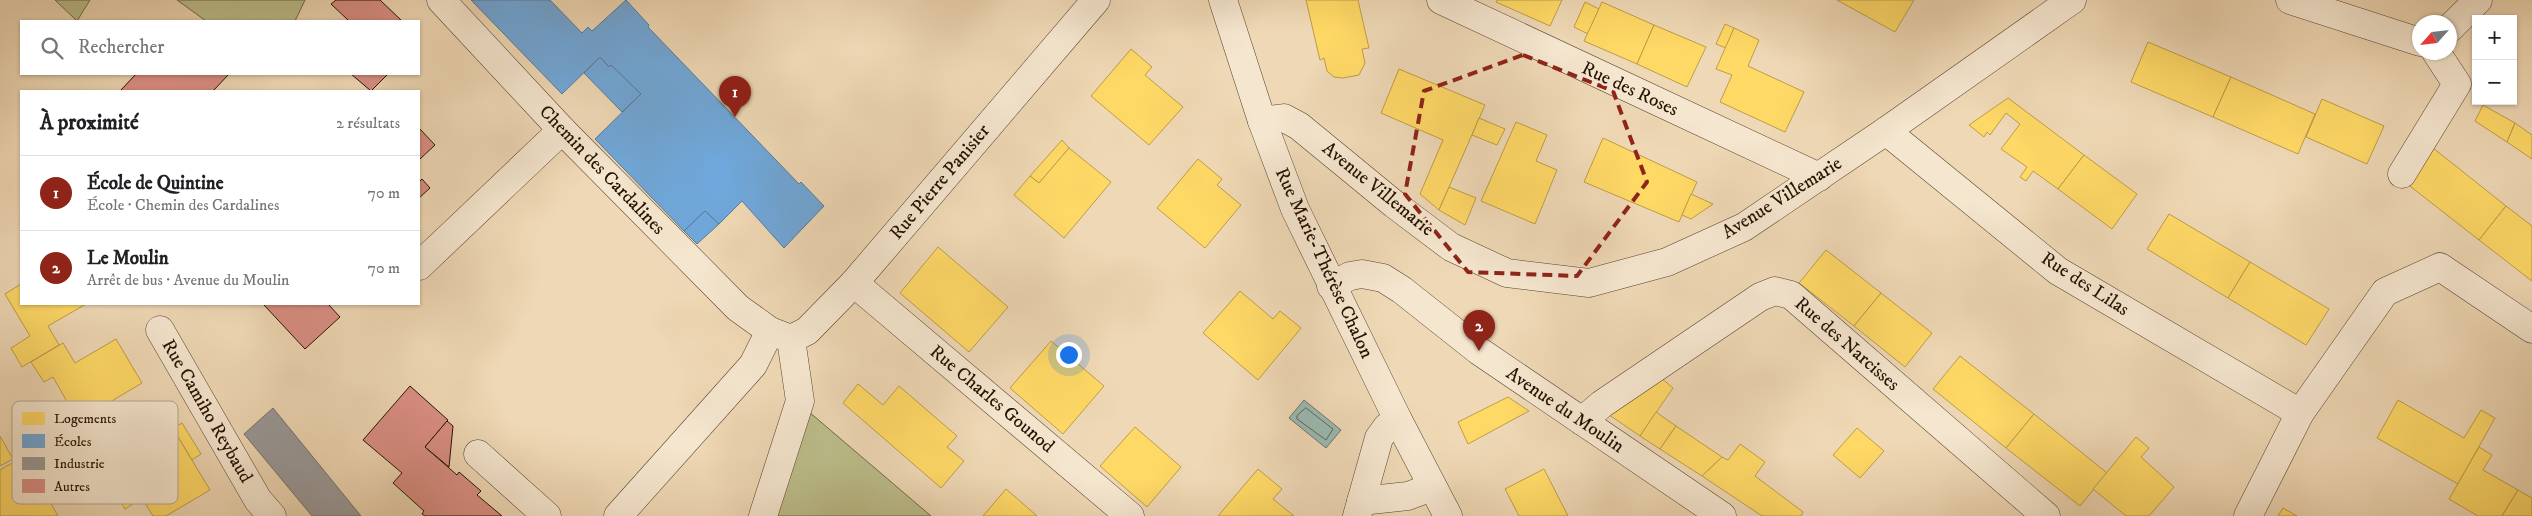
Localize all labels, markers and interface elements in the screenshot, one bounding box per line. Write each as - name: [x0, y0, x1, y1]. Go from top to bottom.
- north arrow: [2412, 15, 2457, 60]
- map controls: [2472, 15, 2517, 105]
- button: +: [2472, 15, 2517, 60]
- search box: [20, 20, 420, 75]
- icon: search: [38, 34, 66, 62]
- text: Rechercher: [78, 36, 164, 59]
- street label: Rue des Roses: [1578, 57, 1682, 121]
- button: −: [2472, 60, 2517, 105]
- pin: 1: [719, 76, 751, 117]
- street label: Chemin des Cardalines: [534, 100, 670, 240]
- text: À proximité: [40, 110, 139, 136]
- text: 2 résultats: [336, 113, 400, 133]
- street label: Rue Pierre Panisier: [885, 120, 995, 244]
- street label: Avenue Villemarie: [1318, 137, 1439, 241]
- street label: Avenue Villemarie: [1718, 152, 1846, 244]
- street label: Rue Marie-Thérèse Chalon: [1270, 164, 1378, 362]
- text: École de Quintine: [87, 172, 224, 195]
- text: 1: [53, 183, 59, 203]
- text: 70 m: [368, 183, 400, 203]
- text: École · Chemin des Cardalines: [87, 195, 279, 215]
- text: Le Moulin: [87, 247, 169, 270]
- street label: Rue des Lilas: [2037, 247, 2133, 321]
- text: 2: [52, 258, 60, 278]
- text: 70 m: [368, 258, 400, 278]
- text: Arrêt de bus · Avenue du Moulin: [87, 270, 289, 290]
- street label: Rue des Narcisses: [1790, 292, 1904, 396]
- pin: 2: [1463, 310, 1495, 351]
- street label: Rue Camiho Reybaud: [157, 335, 258, 487]
- street label: Rue Charles Gounod: [925, 340, 1059, 458]
- your location: [1056, 342, 1082, 368]
- street label: Avenue du Moulin: [1502, 362, 1629, 458]
- legend: [12, 401, 178, 504]
- text: Logements: [54, 410, 117, 428]
- text: Écoles: [54, 433, 92, 451]
- text: Industrie: [54, 455, 105, 473]
- text: Autres: [54, 478, 90, 496]

